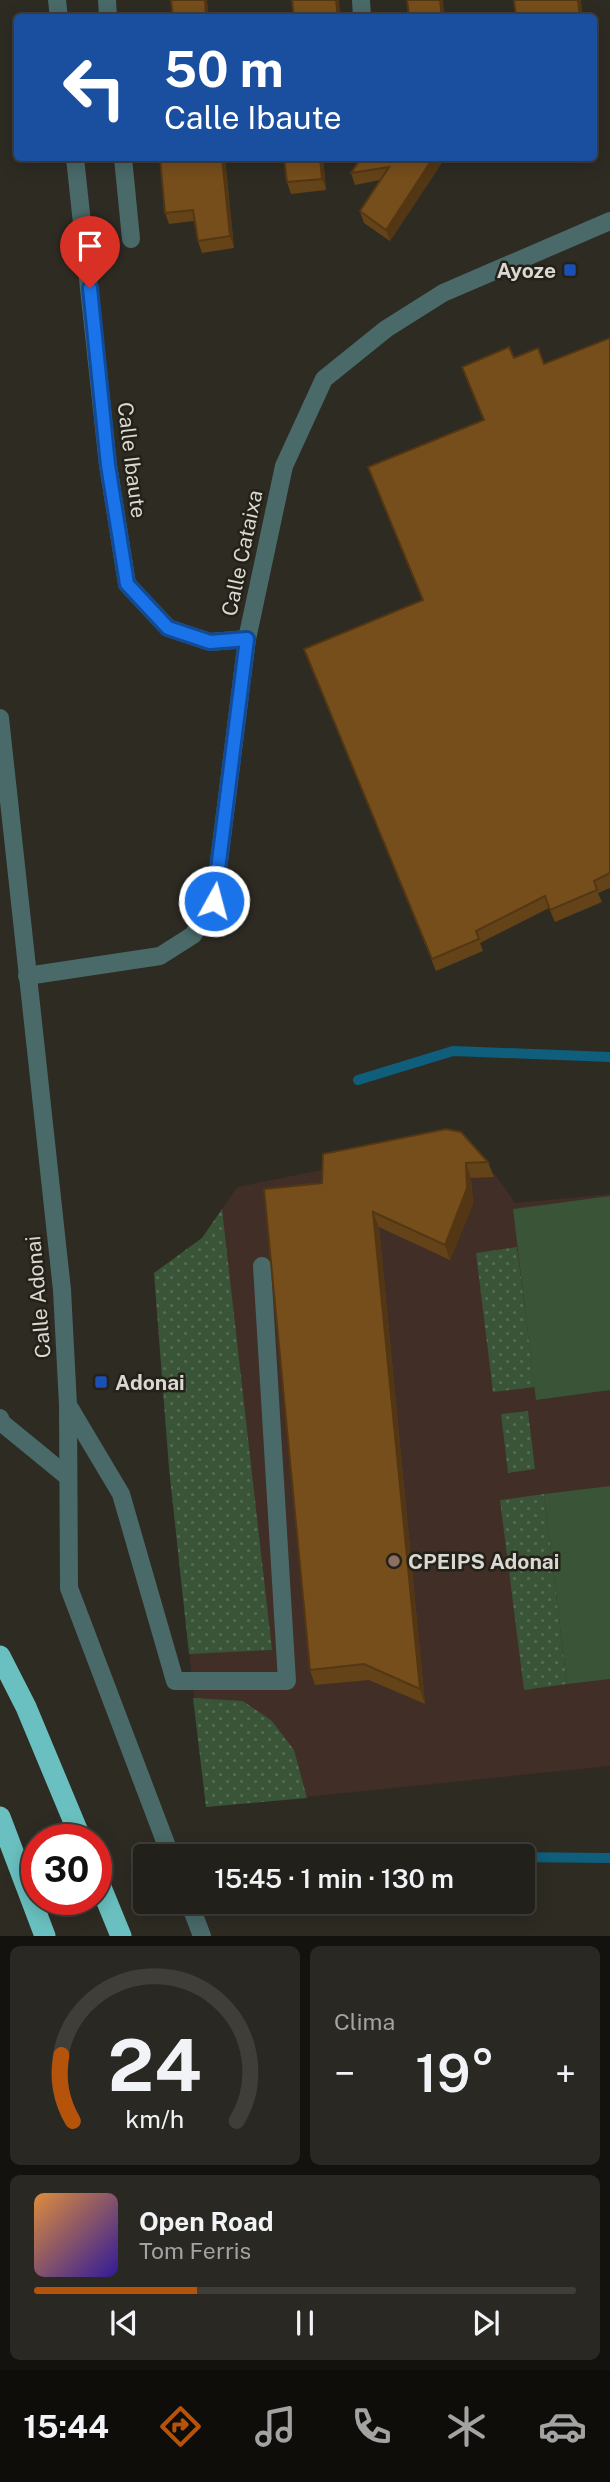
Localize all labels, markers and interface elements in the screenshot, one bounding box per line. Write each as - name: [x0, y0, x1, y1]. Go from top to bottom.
- text: 50 m: [164, 40, 284, 98]
- icon: left: [49, 42, 140, 133]
- text: Calle Ibaute: [164, 99, 342, 136]
- pin: [60, 216, 120, 288]
- icon: arrive: [71, 227, 109, 265]
- place label: Ayoze: [497, 258, 556, 283]
- marker: Ayoze: [562, 262, 578, 278]
- street label: Calle Ibaute: [112, 401, 152, 519]
- street label: Calle Cataixa: [216, 488, 268, 618]
- position arrow: [177, 864, 251, 938]
- street label: Calle Adonai: [20, 1235, 56, 1359]
- place label: Adonai: [115, 1370, 185, 1395]
- marker: Adonai: [93, 1374, 109, 1390]
- place label: CPEIPS Adonai: [408, 1549, 559, 1574]
- marker: CPEIPS Adonai: [386, 1553, 402, 1569]
- speed limit sign: 30: [21, 1824, 112, 1915]
- text: 15:45 · 1 min · 130 m: [214, 1863, 454, 1894]
- text: Clima: [334, 2008, 395, 2035]
- text: 24: [108, 2023, 202, 2108]
- text: 19°: [415, 2043, 495, 2104]
- text: −: [334, 2051, 355, 2096]
- text: +: [555, 2051, 576, 2096]
- text: km/h: [126, 2104, 184, 2134]
- text: Open Road: [139, 2206, 274, 2237]
- text: Tom Ferris: [139, 2237, 251, 2264]
- icon: previous: [105, 2304, 143, 2342]
- icon: pause: [286, 2304, 324, 2342]
- icon: next: [467, 2304, 505, 2342]
- icon: directions: [156, 2402, 205, 2451]
- icon: music: [251, 2402, 300, 2451]
- icon: phone: [347, 2402, 396, 2451]
- icon: climate: [442, 2402, 491, 2451]
- icon: car: [538, 2402, 587, 2451]
- text: 15:44: [23, 2408, 109, 2445]

